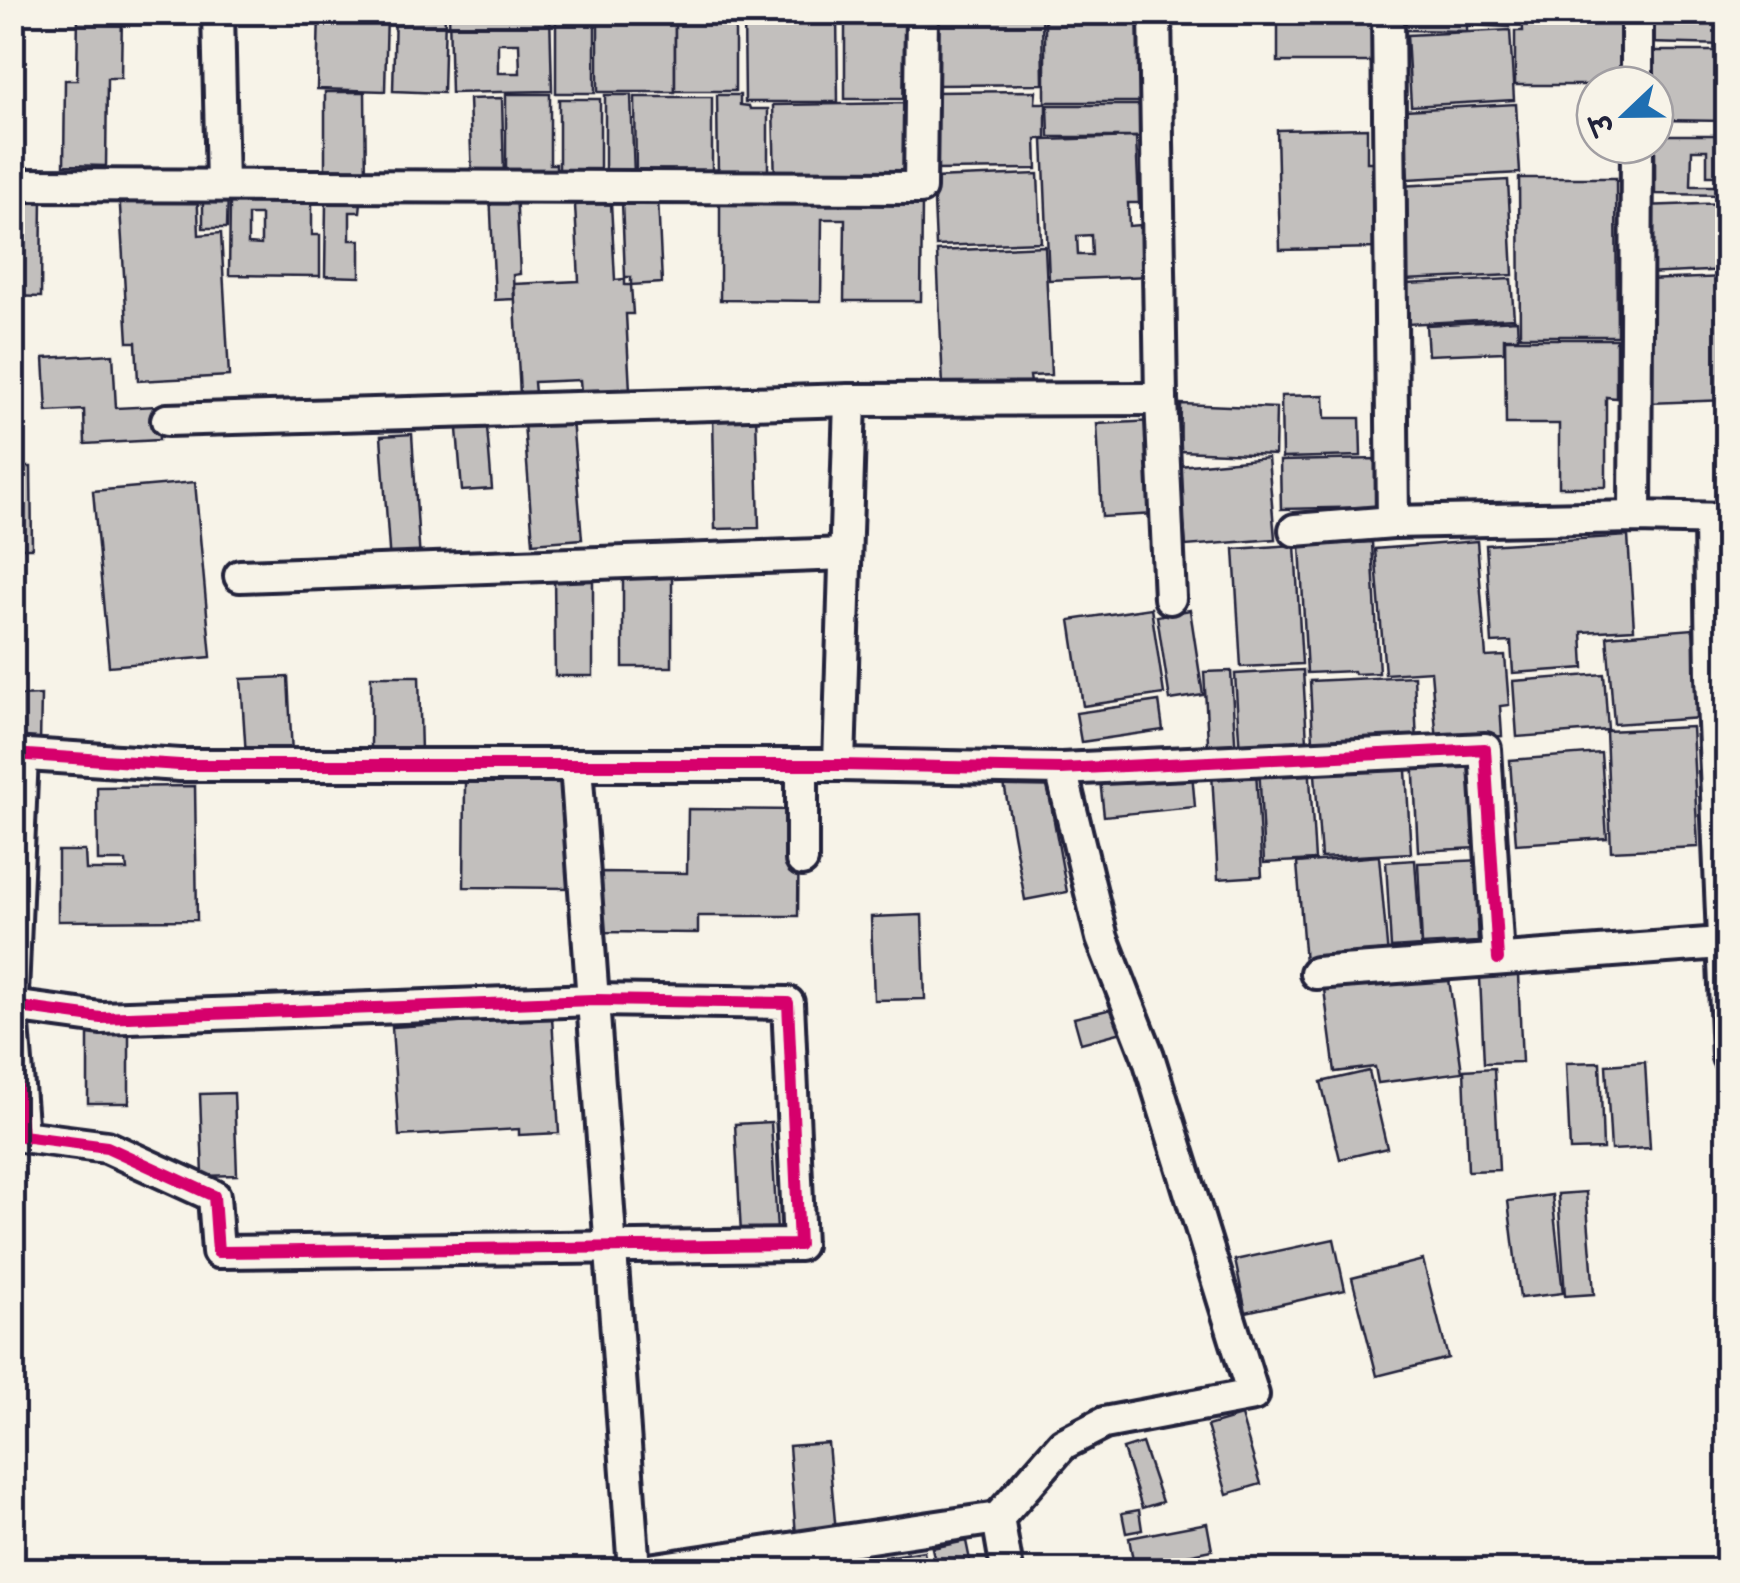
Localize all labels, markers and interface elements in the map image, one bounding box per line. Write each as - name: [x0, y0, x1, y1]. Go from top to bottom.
- north arrow: [1575, 65, 1675, 165]
- text: उ: [1584, 107, 1622, 141]

